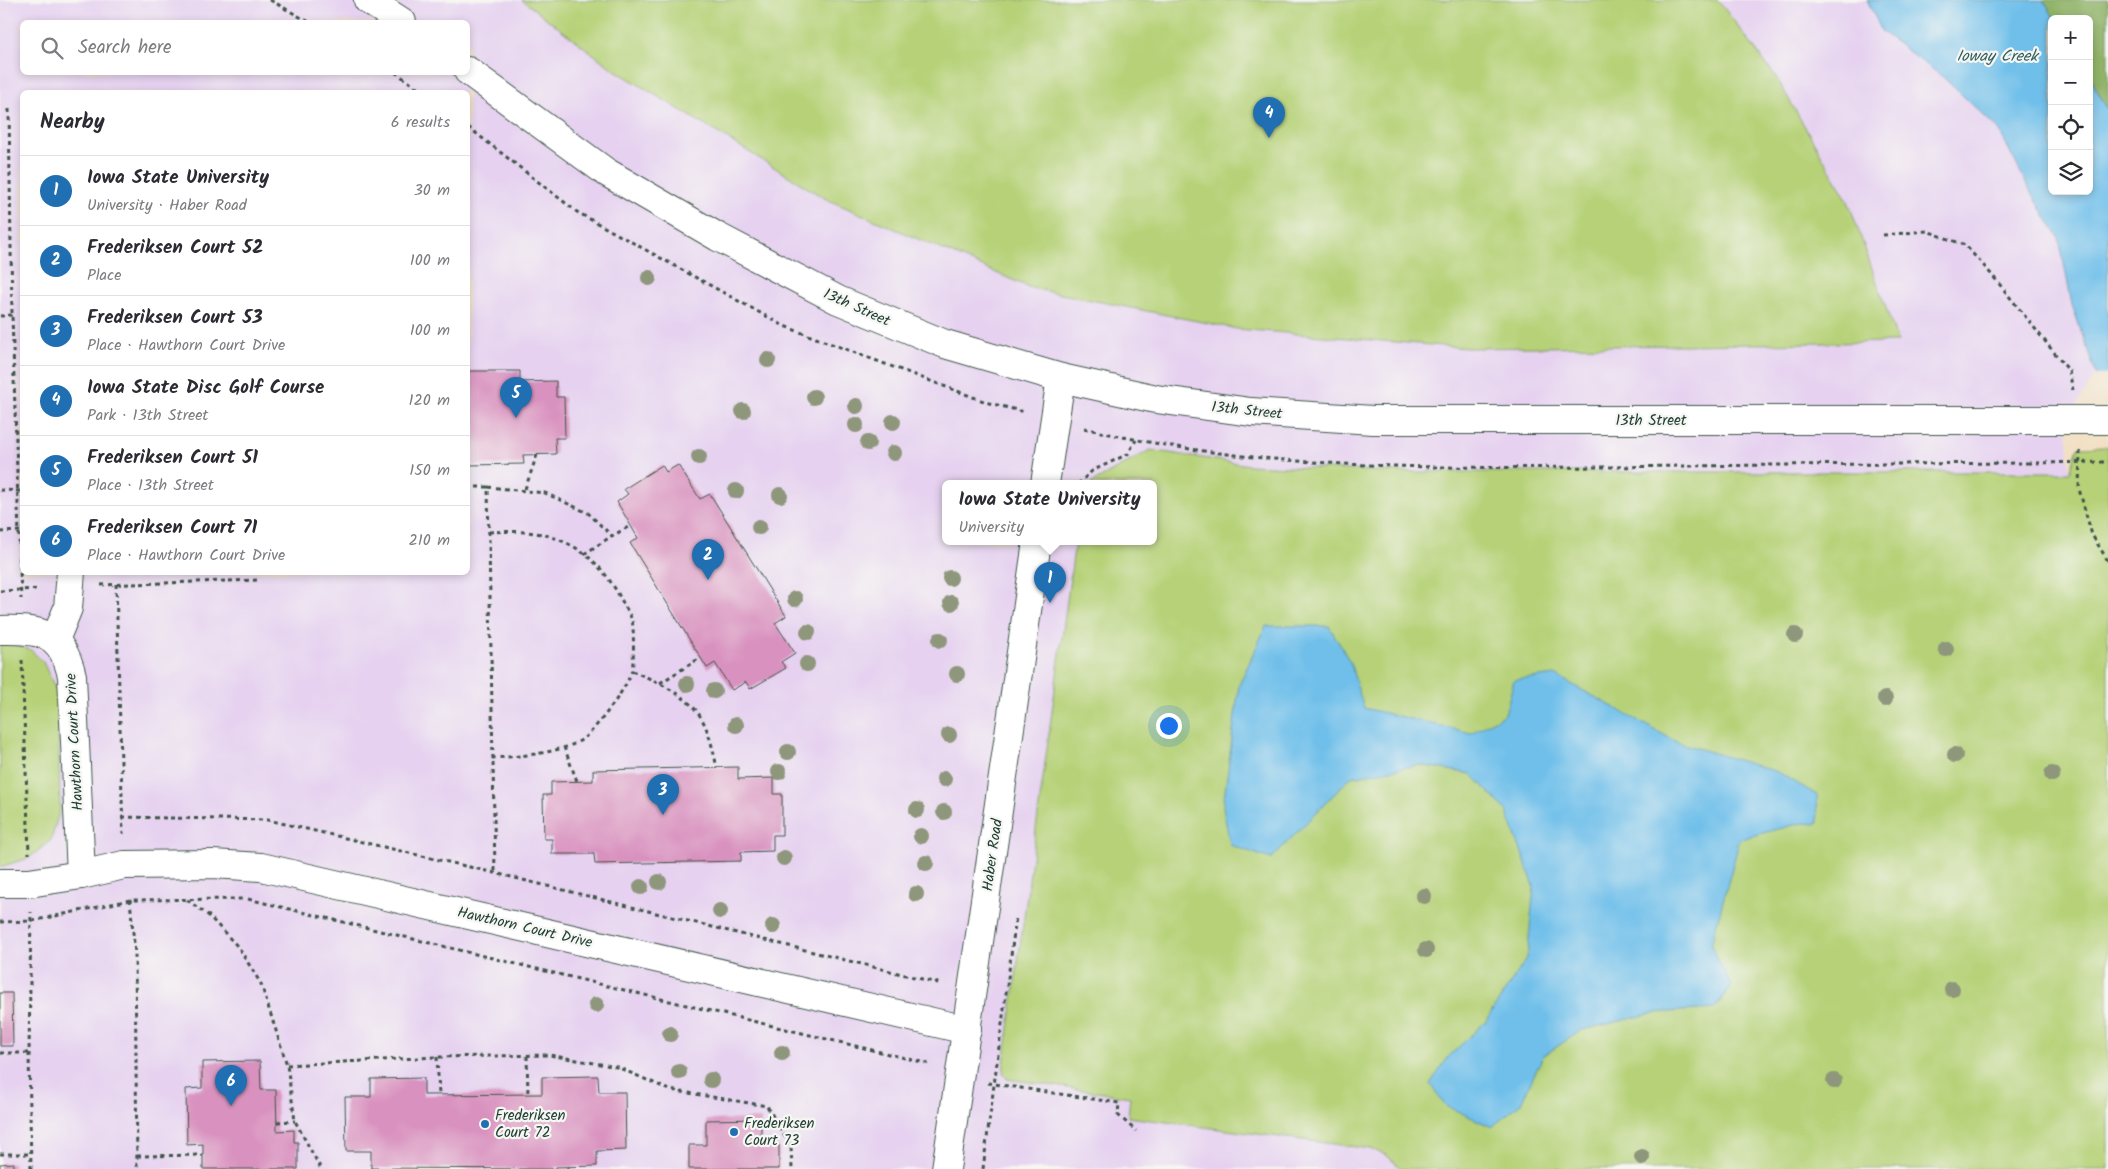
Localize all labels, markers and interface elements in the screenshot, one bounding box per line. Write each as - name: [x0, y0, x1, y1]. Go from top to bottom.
- map controls: [2048, 15, 2093, 195]
- button: +: [2048, 15, 2093, 60]
- search box: [20, 20, 470, 75]
- text: Search here: [78, 33, 172, 63]
- icon: search: [38, 34, 66, 62]
- water label: Ioway Creek: [1956, 44, 2040, 69]
- button: −: [2048, 60, 2093, 105]
- pin: 4: [1253, 97, 1285, 138]
- button: locate: [2048, 105, 2093, 150]
- text: Nearby: [40, 106, 105, 139]
- text: 6 results: [391, 110, 450, 135]
- button: layers: [2048, 150, 2093, 195]
- text: Iowa State University: [87, 163, 269, 193]
- text: 1: [54, 178, 58, 203]
- text: 30 m: [414, 178, 450, 203]
- text: University · Haber Road: [87, 193, 247, 218]
- text: Frederiksen Court 52: [87, 233, 263, 263]
- text: 2: [51, 248, 61, 273]
- text: 100 m: [410, 248, 450, 273]
- text: Place: [87, 263, 121, 288]
- street label: 13th Street: [819, 282, 894, 333]
- text: Frederiksen Court 53: [87, 303, 263, 333]
- text: 3: [52, 318, 60, 343]
- text: 100 m: [410, 318, 450, 343]
- text: Place · Hawthorn Court Drive: [87, 333, 285, 358]
- text: Iowa State Disc Golf Course: [87, 373, 324, 403]
- pin: 5: [500, 377, 532, 418]
- text: 4: [52, 388, 60, 413]
- text: 120 m: [409, 388, 450, 413]
- street label: 13th Street: [1210, 395, 1284, 427]
- text: Park · 13th Street: [87, 403, 209, 428]
- street label: 13th Street: [1615, 409, 1687, 433]
- text: Frederiksen Court 51: [87, 443, 258, 473]
- text: 5: [52, 458, 60, 483]
- text: 150 m: [409, 458, 450, 483]
- text: Place · 13th Street: [87, 473, 214, 498]
- popup: [942, 480, 1157, 545]
- text: Iowa State University: [958, 485, 1141, 515]
- text: Frederiksen Court 71: [87, 513, 257, 543]
- text: University: [958, 515, 1024, 540]
- text: 6: [52, 528, 60, 553]
- text: 210 m: [409, 528, 450, 553]
- pin: 2: [692, 539, 724, 580]
- text: Place · Hawthorn Court Drive: [87, 543, 285, 568]
- pin: 1: [1034, 562, 1066, 603]
- street label: Hawthorn Court Drive: [59, 672, 91, 811]
- your location: [1156, 713, 1182, 739]
- pin: 3: [647, 774, 679, 815]
- street label: Haber Road: [976, 817, 1010, 893]
- street label: Hawthorn Court Drive: [455, 901, 595, 955]
- pin: 6: [215, 1065, 247, 1106]
- place label: Frederiksen Court 72: [495, 1104, 566, 1145]
- place label: Frederiksen Court 73: [744, 1112, 815, 1153]
- marker: Frederiksen Court 72: [479, 1118, 491, 1130]
- marker: Frederiksen Court 73: [728, 1126, 740, 1138]

